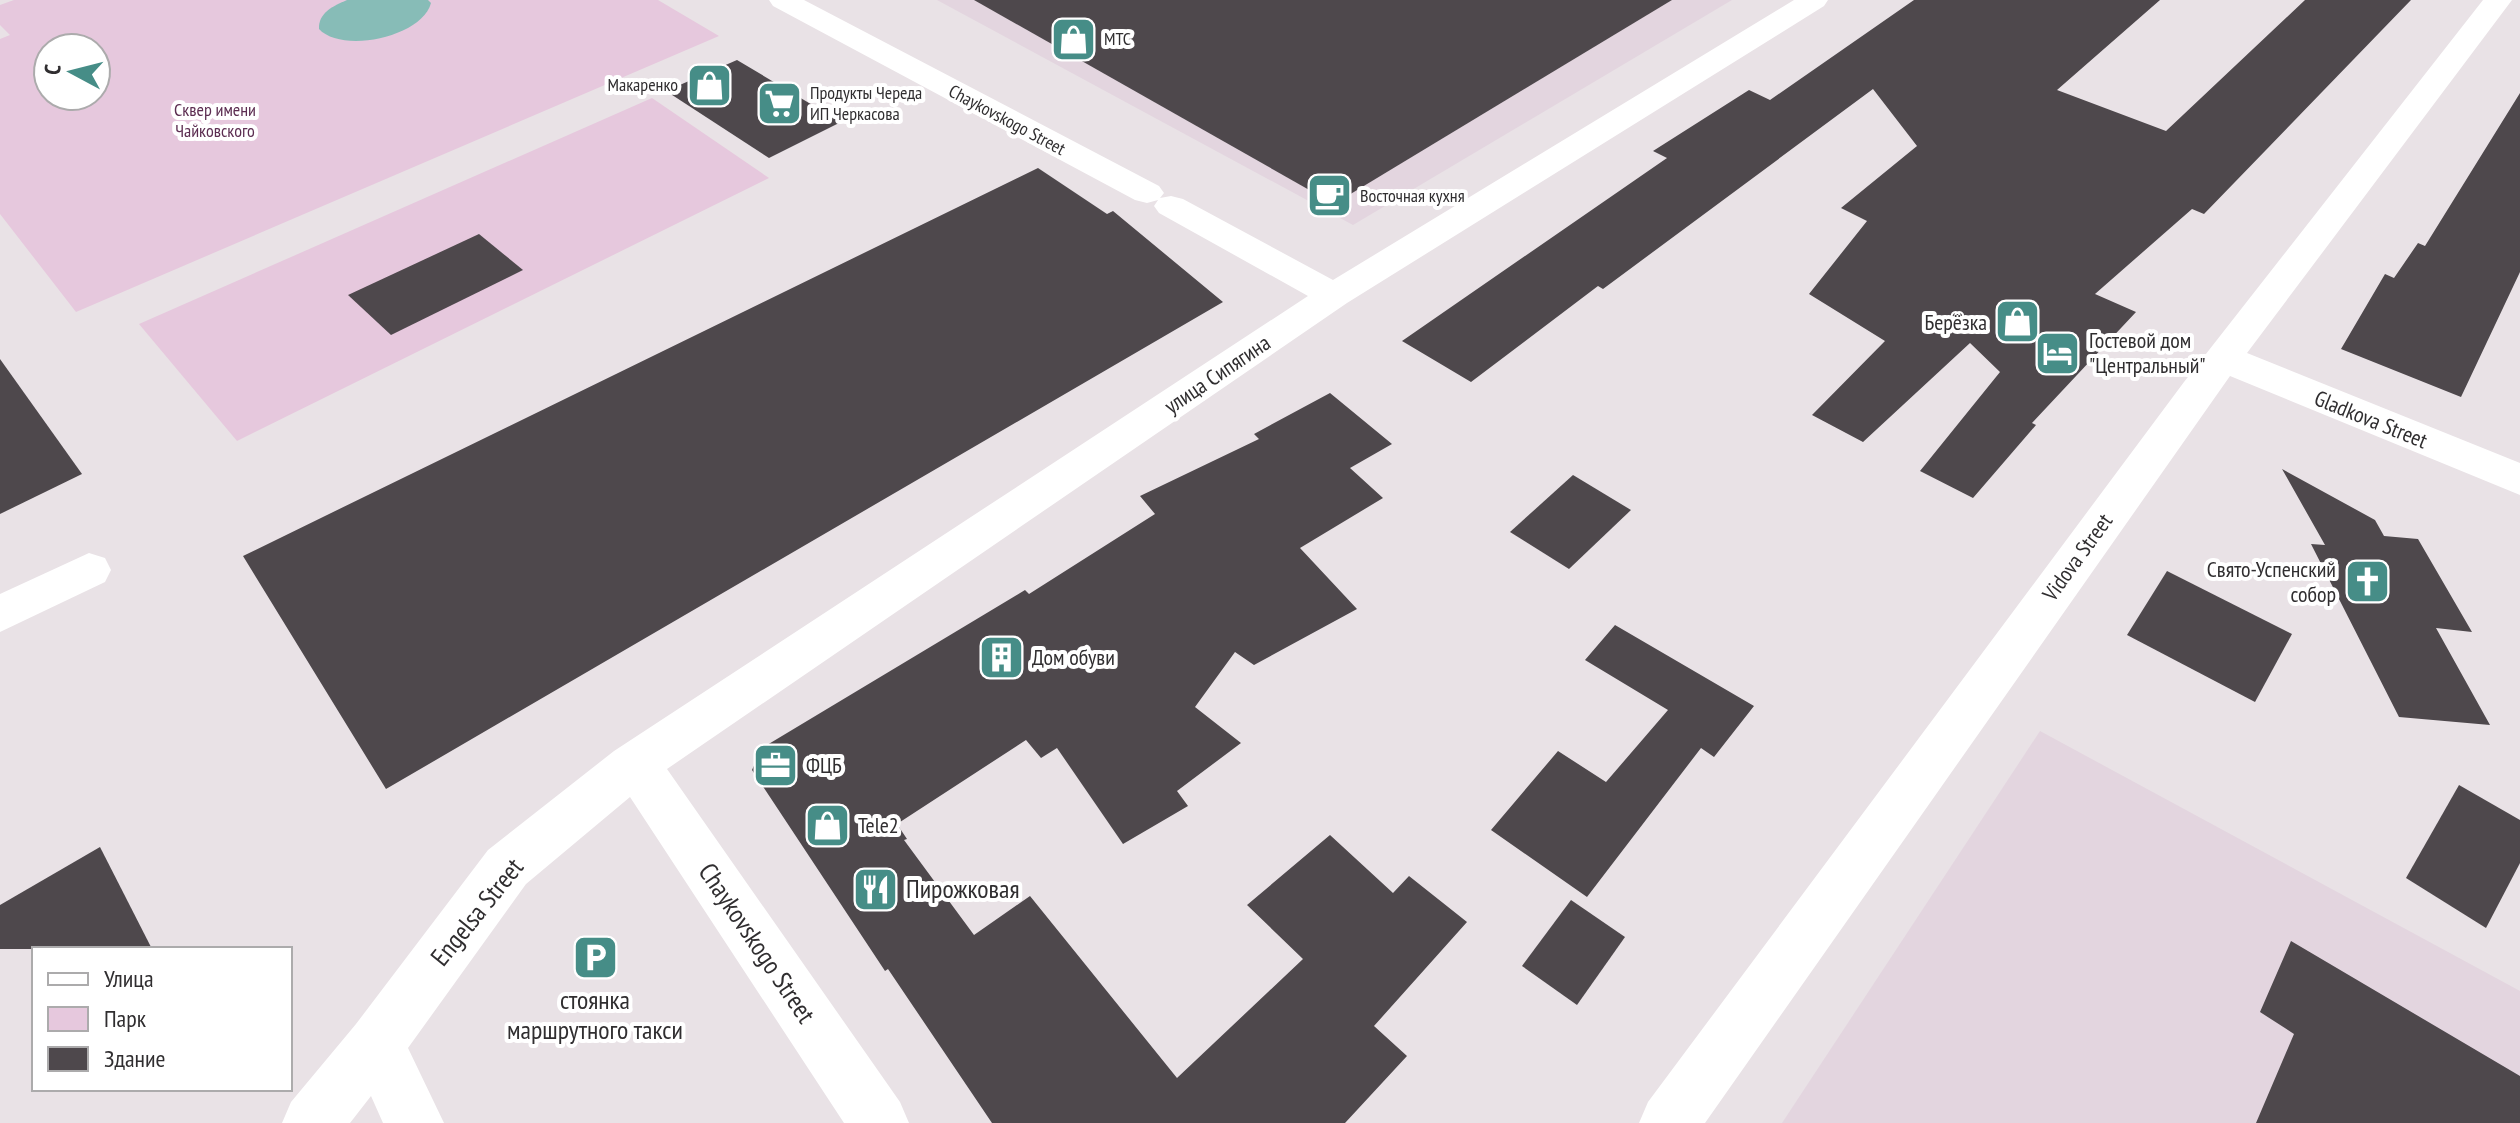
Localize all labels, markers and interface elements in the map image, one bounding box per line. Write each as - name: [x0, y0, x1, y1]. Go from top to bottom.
- shop icon: МТС: [1049, 15, 1097, 63]
- place label: МТС: [1104, 27, 1131, 50]
- north arrow: [32, 32, 112, 112]
- shop icon: Макаренко: [685, 61, 733, 109]
- text: С: [38, 63, 67, 76]
- place label: Макаренко: [607, 73, 678, 96]
- supermarket icon: Продукты Череда ИП Черкасова: [755, 79, 803, 127]
- street label: Chaykovskogo Street: [945, 79, 1070, 160]
- place label: Продукты Череда ИП Черкасова: [810, 81, 922, 125]
- park label: Сквер имени Чайковского: [174, 98, 256, 142]
- cafe icon: Восточная кухня: [1305, 172, 1353, 220]
- place label: Восточная кухня: [1360, 184, 1465, 207]
- shop icon: Берёзка: [1994, 298, 2042, 346]
- place label: Берёзка: [1924, 308, 1987, 336]
- place label: Гостевой дом "Центральный": [2089, 326, 2206, 379]
- street label: улица Сипягина: [1159, 328, 1275, 420]
- hotel icon: Гостевой дом "Центральный": [2034, 329, 2082, 377]
- street label: Gladkova Street: [2310, 384, 2432, 454]
- street label: Vidova Street: [2035, 508, 2118, 607]
- place label: Свято-Успенский собор: [2207, 555, 2336, 608]
- church icon: Свято-Успенский собор: [2343, 558, 2391, 606]
- building icon: Дом обуви: [977, 633, 1025, 681]
- place label: Дом обуви: [1032, 643, 1115, 671]
- office icon: ФЦБ: [751, 741, 799, 789]
- place label: ФЦБ: [806, 751, 842, 779]
- shop icon: Tele2: [803, 801, 851, 849]
- place label: Tele2: [858, 811, 899, 839]
- street label: Engelsa Street: [423, 851, 530, 972]
- street label: Chaykovskogo Street: [692, 856, 823, 1029]
- restaurant icon: Пирожковая: [851, 865, 899, 913]
- place label: Пирожковая: [906, 872, 1020, 905]
- parking icon: стоянка маршрутного такси: [571, 933, 619, 981]
- legend: [32, 947, 292, 1091]
- text: Улица: [104, 963, 154, 994]
- place label: стоянка маршрутного такси: [507, 983, 683, 1046]
- text: Парк: [104, 1003, 147, 1034]
- text: Здание: [104, 1043, 165, 1074]

